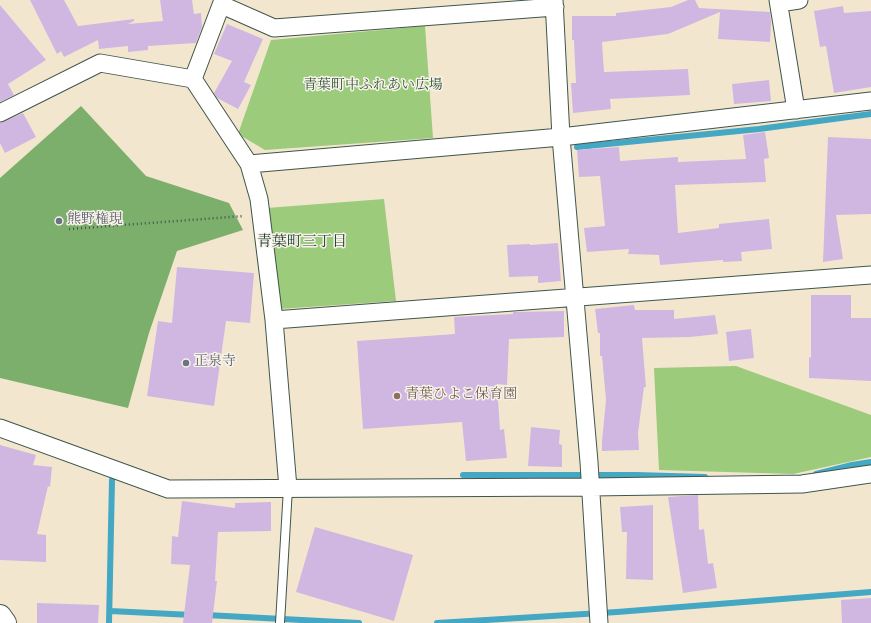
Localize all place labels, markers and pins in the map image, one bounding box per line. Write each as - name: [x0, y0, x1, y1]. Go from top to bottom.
- place label: 熊野権現: [67, 213, 123, 229]
- marker: 熊野権現: [54, 216, 64, 226]
- place label: 正泉寺: [194, 355, 236, 371]
- marker: 正泉寺: [181, 358, 191, 368]
- place label: 青葉ひよこ保育園: [405, 388, 517, 404]
- marker: 青葉ひよこ保育園: [392, 391, 402, 401]

